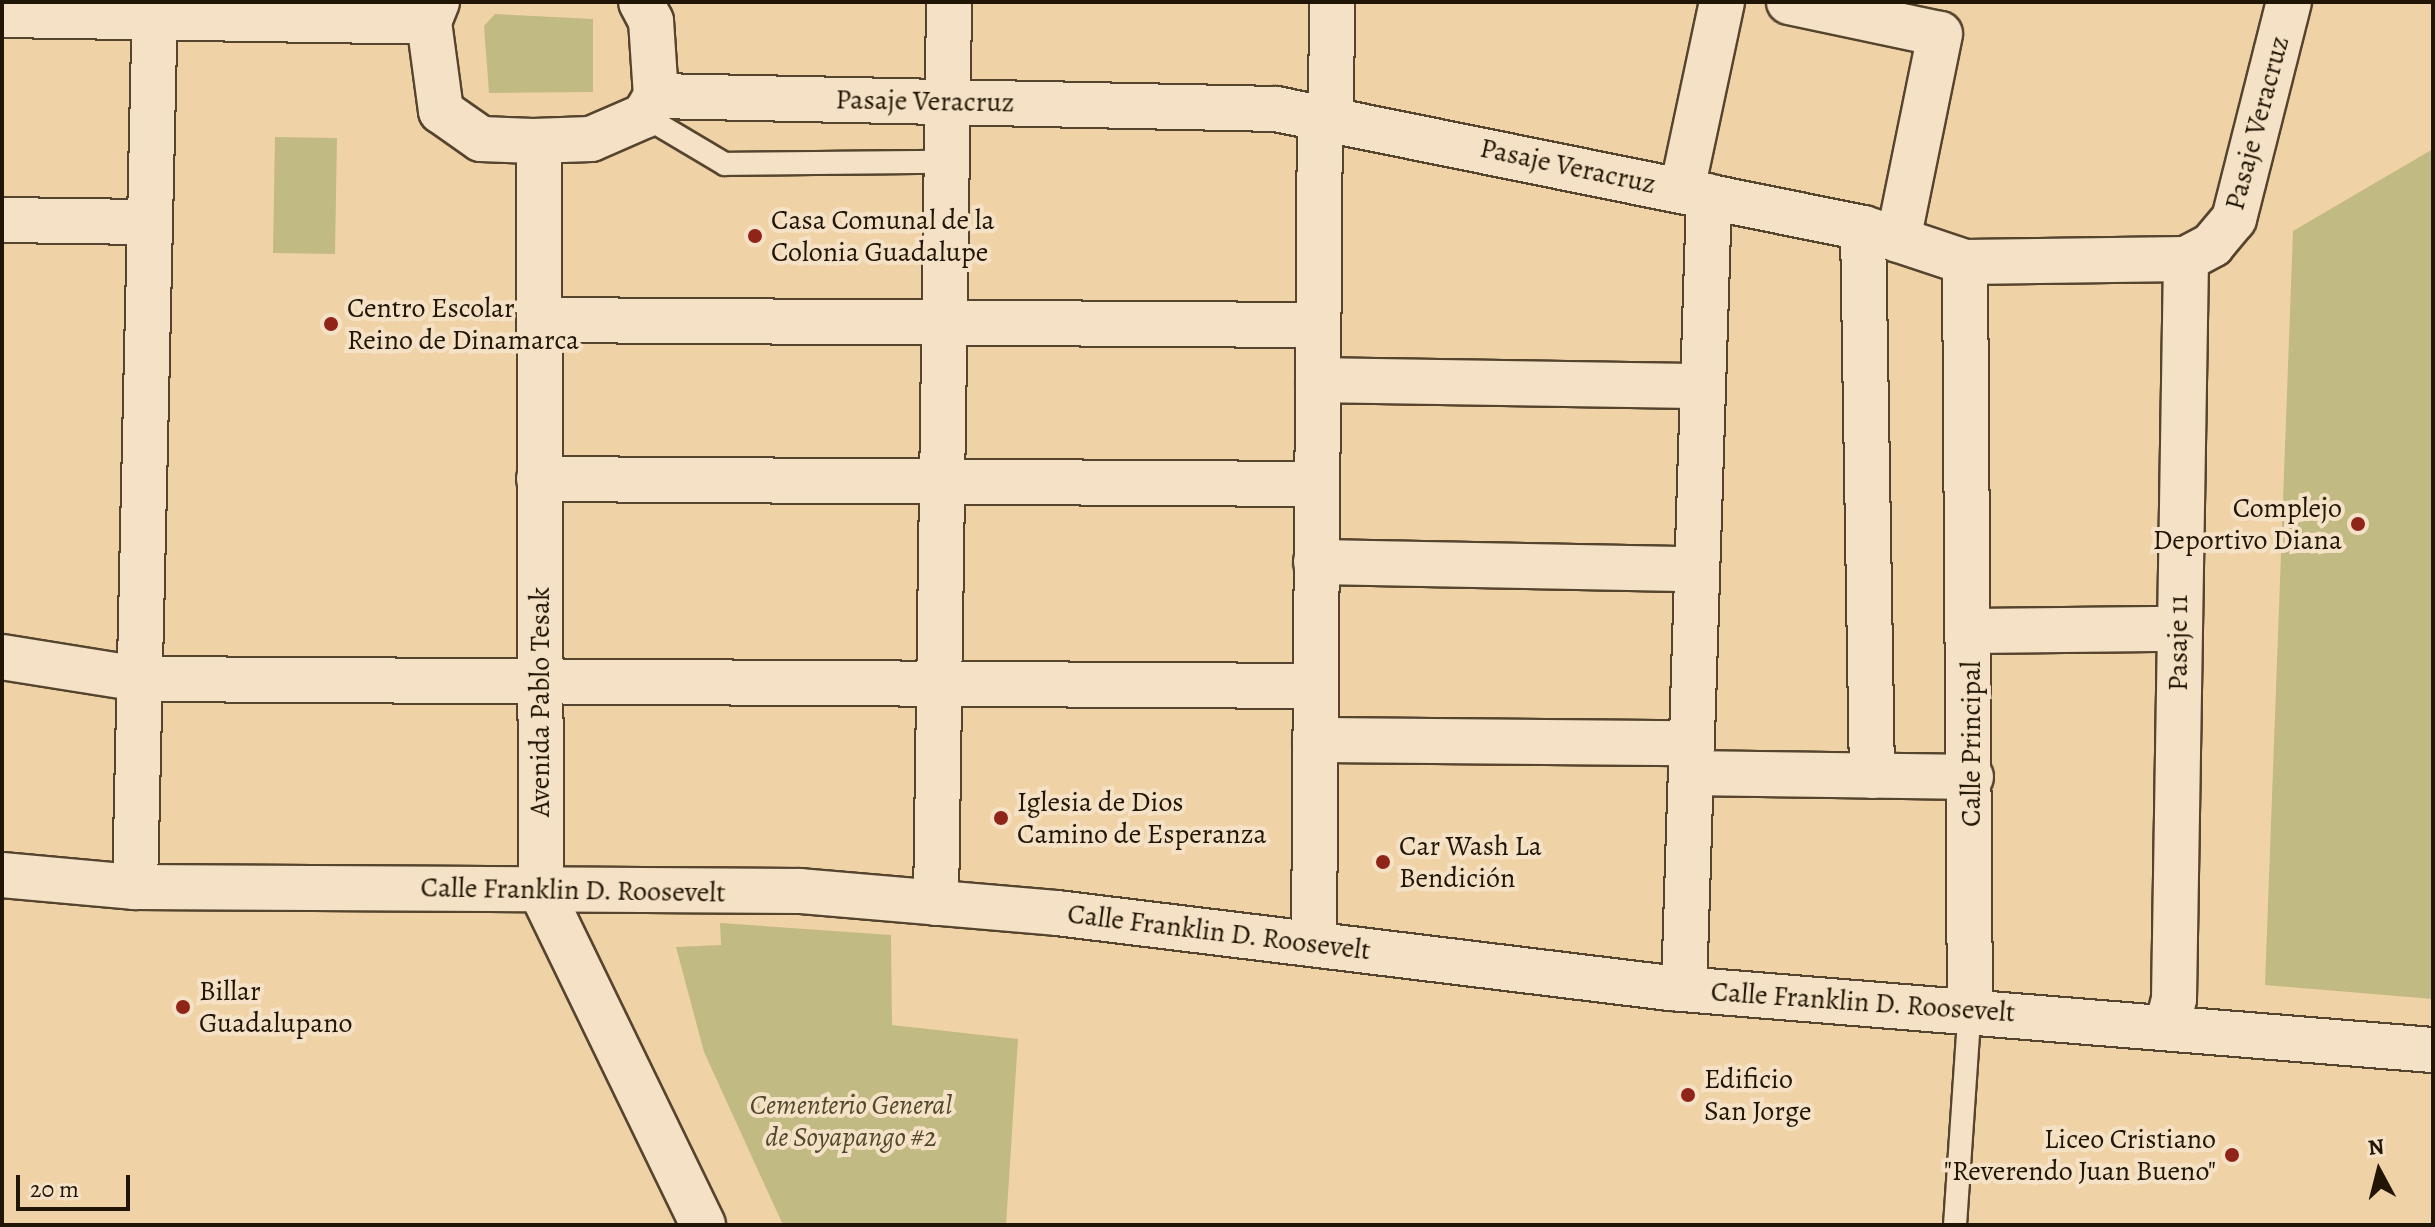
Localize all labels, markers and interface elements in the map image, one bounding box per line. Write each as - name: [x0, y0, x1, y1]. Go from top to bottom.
- street label: Pasaje Veracruz: [2218, 32, 2296, 214]
- street label: Pasaje Veracruz: [835, 83, 1015, 119]
- street label: Pasaje Veracruz: [1477, 131, 1659, 201]
- place label: Casa Comunal de la Colonia Guadalupe: [771, 203, 995, 269]
- marker: Casa Comunal de la Colonia Guadalupe: [746, 227, 764, 245]
- place label: Centro Escolar Reino de Dinamarca: [347, 291, 579, 357]
- marker: Centro Escolar Reino de Dinamarca: [322, 315, 340, 333]
- place label: Complejo Deportivo Diana: [2153, 491, 2342, 557]
- marker: Complejo Deportivo Diana: [2349, 515, 2367, 533]
- street label: Avenida Pablo Tesak: [523, 587, 557, 817]
- street label: Pasaje 11: [2161, 595, 2195, 691]
- street label: Calle Principal: [1954, 661, 1988, 827]
- place label: Iglesia de Dios Camino de Esperanza: [1017, 785, 1267, 851]
- marker: Iglesia de Dios Camino de Esperanza: [992, 809, 1010, 827]
- place label: Car Wash La Bendición: [1399, 829, 1542, 895]
- marker: Car Wash La Bendición: [1374, 853, 1392, 871]
- street label: Calle Franklin D. Roosevelt: [420, 871, 726, 909]
- street label: Calle Franklin D. Roosevelt: [1065, 897, 1373, 967]
- place label: Billar Guadalupano: [199, 974, 352, 1040]
- street label: Calle Franklin D. Roosevelt: [1709, 975, 2017, 1029]
- marker: Billar Guadalupano: [174, 998, 192, 1016]
- place label: Edificio San Jorge: [1704, 1062, 1811, 1128]
- marker: Edificio San Jorge: [1679, 1086, 1697, 1104]
- park label: Cementerio General de Soyapango #2: [750, 1088, 952, 1154]
- place label: Liceo Cristiano "Reverendo Juan Bueno": [1944, 1122, 2216, 1188]
- north arrow: [2339, 1131, 2419, 1211]
- text: N: [2366, 1131, 2386, 1163]
- marker: Liceo Cristiano "Reverendo Juan Bueno": [2223, 1146, 2241, 1164]
- scale bar: [20, 1159, 134, 1209]
- text: 20 m: [30, 1173, 79, 1205]

